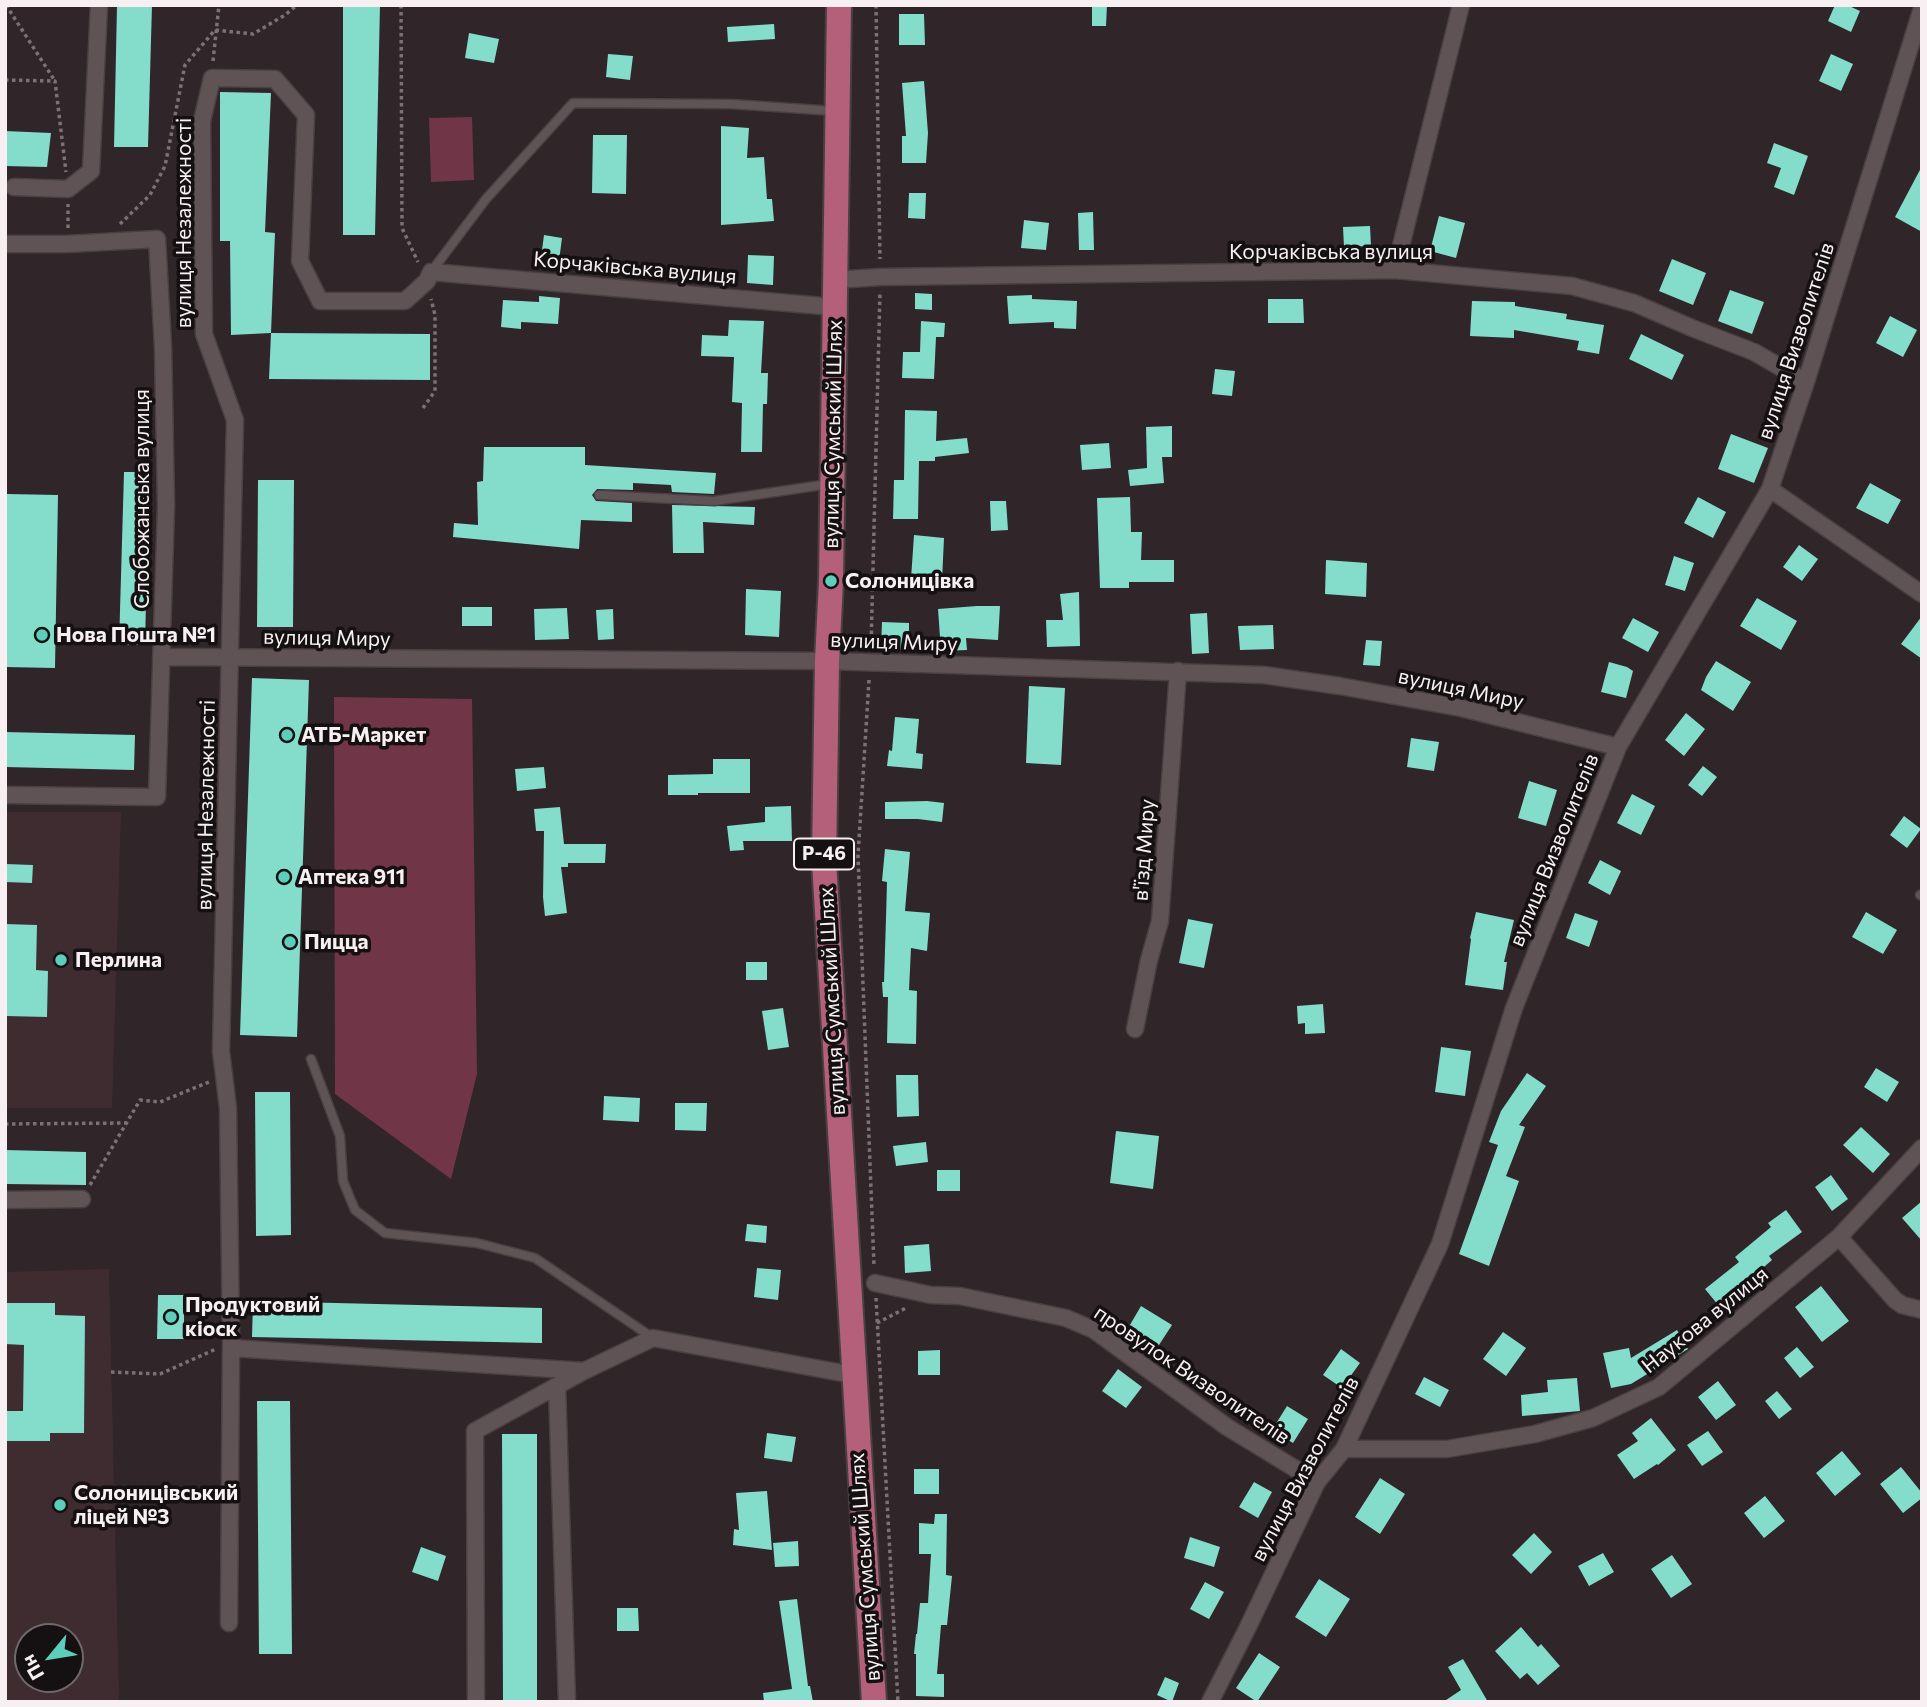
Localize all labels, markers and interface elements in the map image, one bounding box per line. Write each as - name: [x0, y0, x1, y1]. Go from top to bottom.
- street label: вулиця Незалежності: [171, 118, 197, 328]
- street label: Корчаківська вулиця: [1229, 239, 1433, 265]
- street label: вулиця Визволителів: [1752, 239, 1840, 443]
- street label: Корчаківська вулиця: [532, 247, 738, 289]
- street label: вулиця Сумський Шлях: [818, 319, 848, 549]
- street label: Слобожанська вулиця: [129, 389, 155, 609]
- place label: Солоницівка: [845, 568, 974, 594]
- marker: Солоницівка: [823, 573, 839, 589]
- place label: Нова Пошта №1: [56, 622, 216, 648]
- street label: вулиця Миру: [263, 624, 391, 652]
- marker: Нова Пошта №1: [34, 627, 50, 643]
- street label: вулиця Миру: [830, 627, 958, 657]
- street label: вулиця Миру: [1396, 663, 1526, 715]
- street label: вулиця Незалежності: [192, 700, 220, 910]
- place label: АТБ-Маркет: [301, 722, 426, 748]
- marker: АТБ-Маркет: [279, 727, 295, 743]
- street label: вулиця Визволителів: [1504, 750, 1604, 950]
- street label: в'їзд Миру: [1128, 798, 1160, 902]
- road number: Р-46: [794, 838, 854, 870]
- place label: Аптека 911: [298, 864, 405, 890]
- marker: Аптека 911: [276, 869, 292, 885]
- street label: вулиця Сумський Шлях: [813, 886, 851, 1116]
- place label: Пицца: [304, 929, 368, 955]
- marker: Пицца: [282, 934, 298, 950]
- place label: Перлина: [75, 947, 162, 973]
- marker: Перлина: [53, 952, 69, 968]
- street label: Наукова вулиця: [1637, 1261, 1773, 1379]
- place label: Продуктовий кіоск: [185, 1292, 320, 1342]
- street label: провулок Визволителів: [1089, 1300, 1295, 1450]
- marker: Продуктовий кіоск: [163, 1309, 179, 1325]
- street label: вулиця Визволителів: [1246, 1372, 1364, 1566]
- street label: вулиця Сумський Шлях: [844, 1452, 886, 1682]
- place label: Солоницівський ліцей №3: [74, 1480, 238, 1530]
- marker: Солоницівський ліцей №3: [52, 1497, 68, 1513]
- north arrow: [14, 1623, 84, 1693]
- text: Пн: [16, 1651, 48, 1684]

